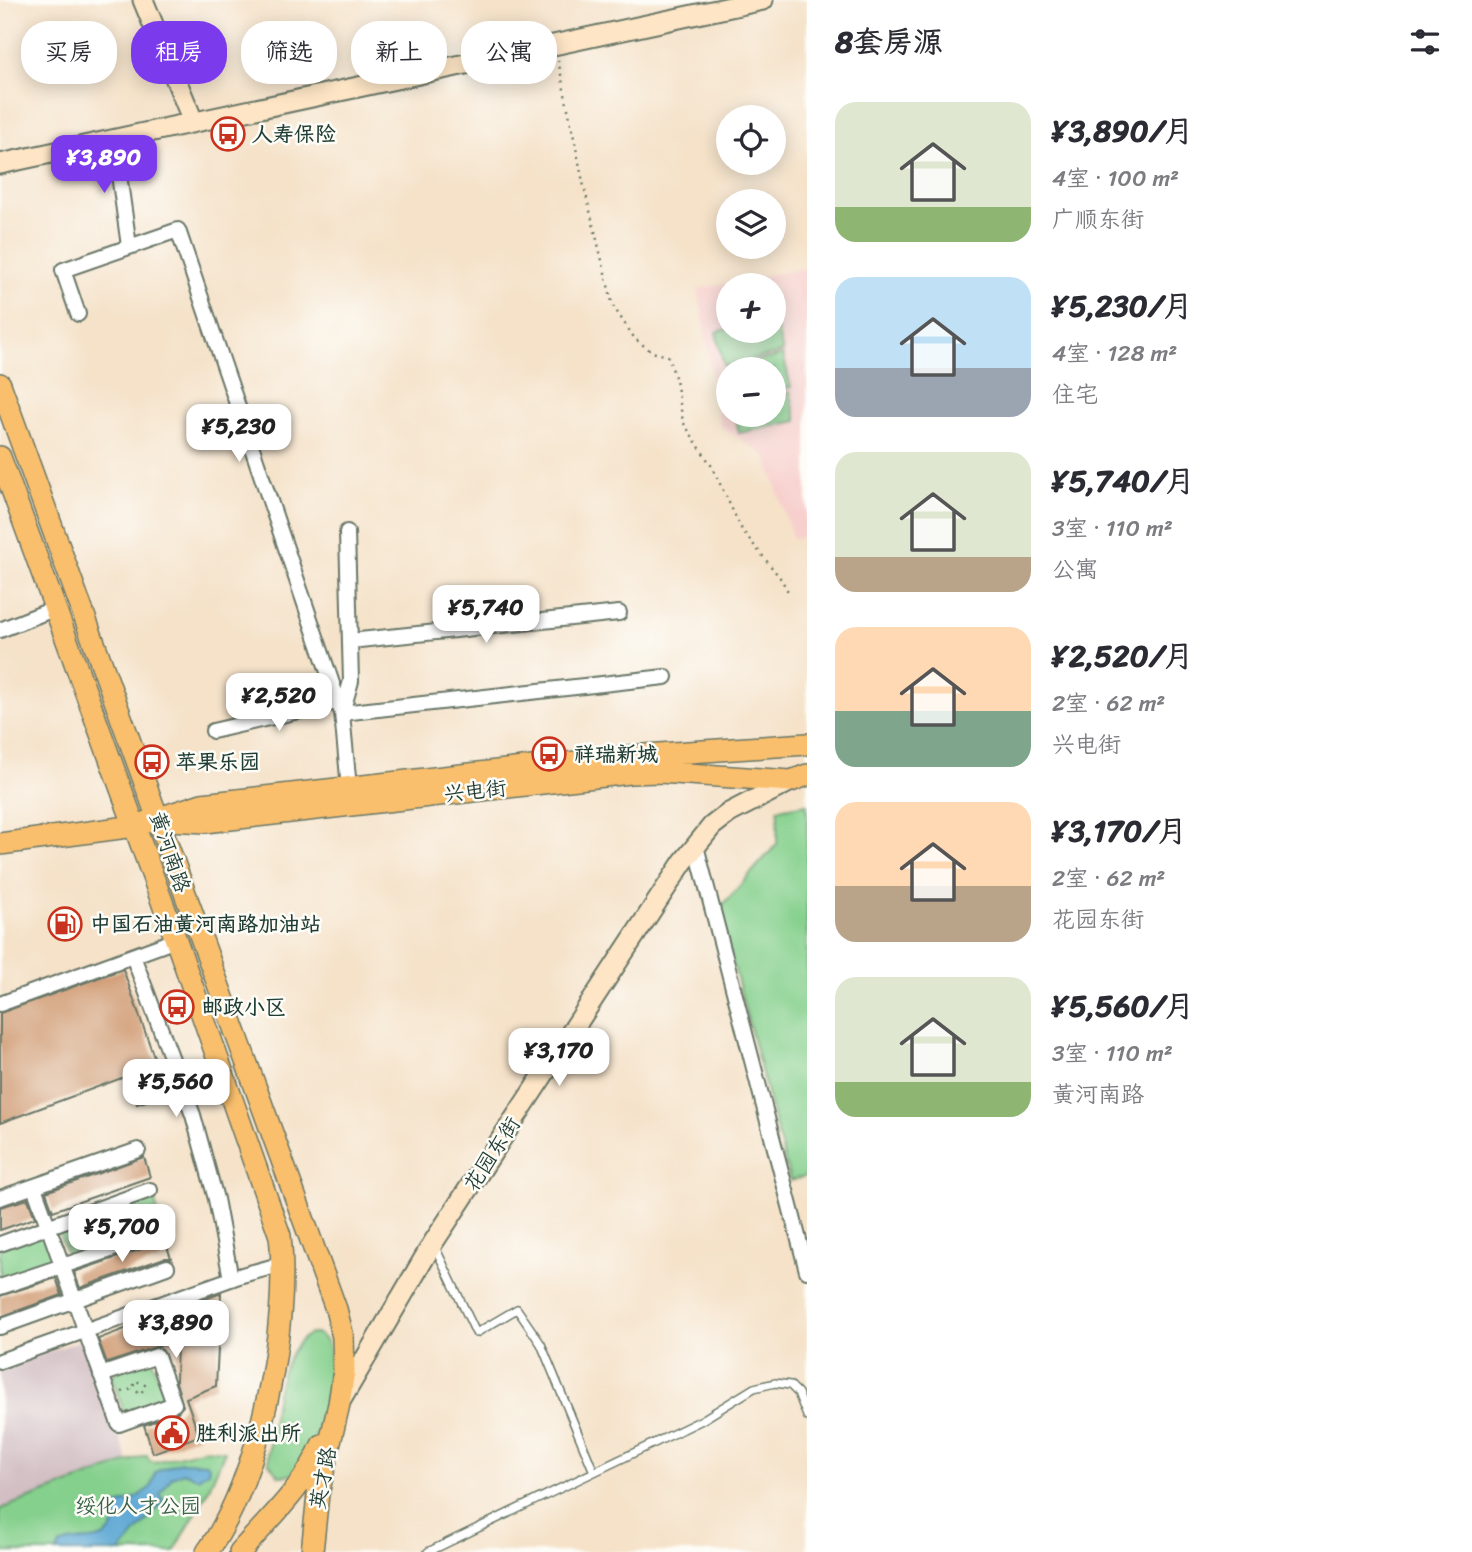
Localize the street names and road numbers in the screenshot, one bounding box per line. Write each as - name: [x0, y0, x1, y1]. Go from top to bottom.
- street label: 兴电街: [442, 769, 508, 813]
- street label: 黄河南路: [138, 806, 202, 898]
- street label: 花园东街: [453, 1108, 531, 1200]
- street label: 英才路: [298, 1443, 348, 1513]

